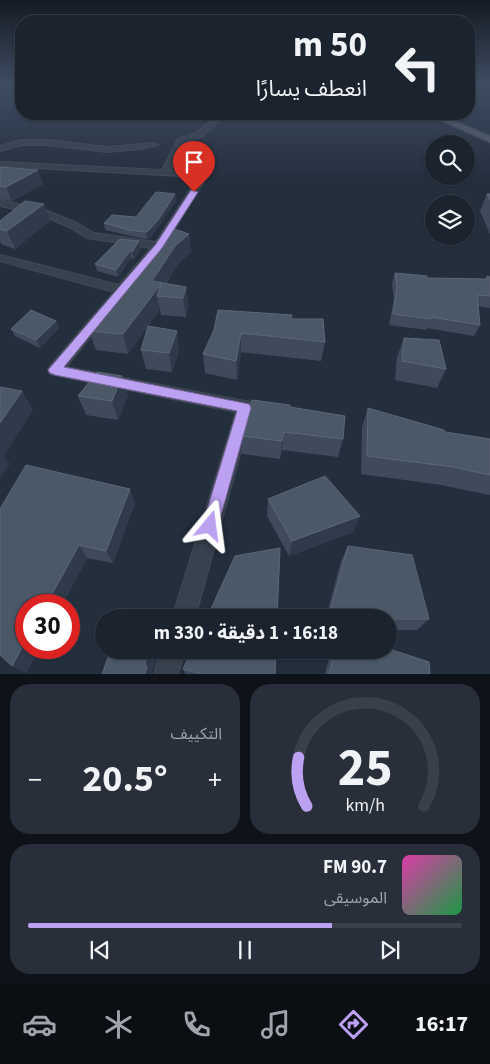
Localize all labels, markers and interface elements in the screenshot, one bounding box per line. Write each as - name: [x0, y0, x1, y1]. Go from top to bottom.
- text: 50 m: [293, 20, 367, 70]
- icon: left: [385, 35, 450, 100]
- text: انعطف يسارًا: [256, 73, 367, 105]
- map controls: [425, 135, 475, 245]
- button: search: [425, 135, 475, 185]
- pin: [173, 141, 215, 192]
- icon: arrive: [180, 148, 208, 176]
- button: layers: [425, 195, 475, 245]
- position arrow: [183, 499, 235, 551]
- speed limit sign: 30: [15, 594, 80, 659]
- text: 16:18 · 1 دقيقة · 330 m: [154, 620, 338, 647]
- text: التكييف: [170, 723, 222, 745]
- text: 25: [338, 732, 392, 806]
- text: 20.5°: [82, 752, 168, 806]
- text: −: [28, 760, 42, 800]
- text: +: [208, 760, 222, 800]
- text: km/h: [345, 793, 385, 818]
- text: 90.7 FM: [323, 854, 387, 881]
- text: الموسيقى: [324, 887, 387, 909]
- icon: previous: [86, 936, 114, 964]
- icon: pause: [231, 936, 259, 964]
- icon: next: [376, 936, 404, 964]
- icon: car: [22, 1007, 57, 1042]
- icon: climate: [101, 1007, 136, 1042]
- icon: phone: [179, 1007, 214, 1042]
- icon: music: [258, 1007, 293, 1042]
- icon: directions: [336, 1007, 371, 1042]
- text: 16:17: [415, 1008, 468, 1040]

